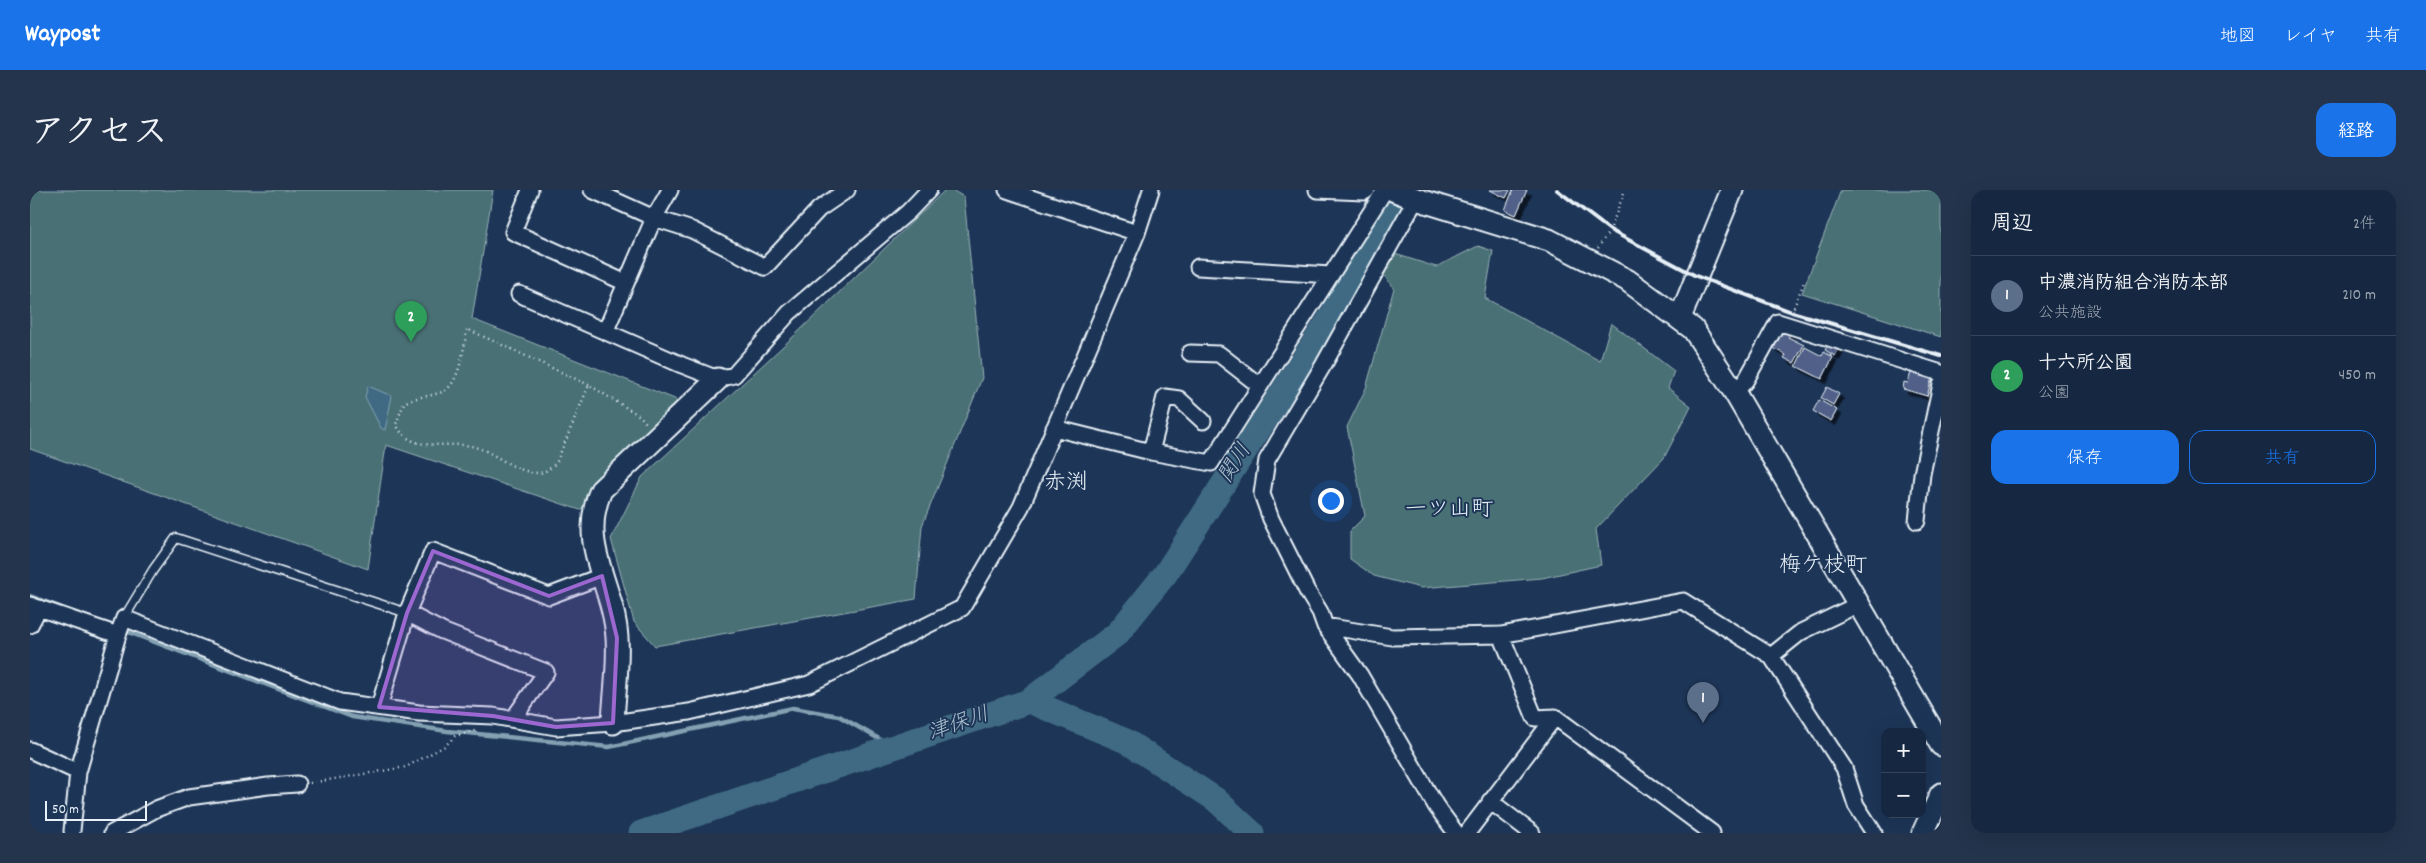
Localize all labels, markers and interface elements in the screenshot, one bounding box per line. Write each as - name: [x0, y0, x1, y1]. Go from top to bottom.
- text: Waypost: [25, 18, 100, 52]
- text: 地図: [2220, 25, 2256, 50]
- text: レイヤ: [2284, 25, 2337, 50]
- text: 共有: [2365, 25, 2401, 50]
- button: 経路: [2316, 103, 2396, 157]
- text: アクセス: [30, 110, 168, 160]
- text: 周辺: [1991, 210, 2033, 240]
- text: 2件: [2353, 213, 2376, 236]
- text: 中濃消防組合消防本部: [2038, 271, 2228, 298]
- text: 1: [2005, 284, 2009, 307]
- text: 210 m: [2342, 284, 2376, 307]
- pin: 2: [395, 301, 427, 342]
- text: 公共施設: [2038, 302, 2102, 325]
- text: 十六所公園: [2038, 351, 2133, 378]
- text: 2: [2004, 364, 2011, 387]
- text: 450 m: [2339, 364, 2376, 387]
- text: 公園: [2038, 382, 2070, 405]
- button: 保存: [1991, 430, 2179, 484]
- button: 共有: [2189, 430, 2376, 484]
- water label: 関川: [1212, 438, 1260, 490]
- district label: 赤渕: [1044, 468, 1088, 499]
- your location: [1318, 488, 1344, 514]
- district label: 一ツ山町: [1405, 495, 1493, 526]
- district label: 梅ケ枝町: [1779, 551, 1867, 582]
- pin: 1: [1687, 682, 1719, 723]
- water label: 津保川: [924, 701, 994, 749]
- map controls: [1881, 728, 1926, 818]
- button: +: [1881, 728, 1926, 773]
- button: −: [1881, 773, 1926, 818]
- scale bar: [45, 798, 148, 821]
- text: 50 m: [52, 800, 79, 820]

